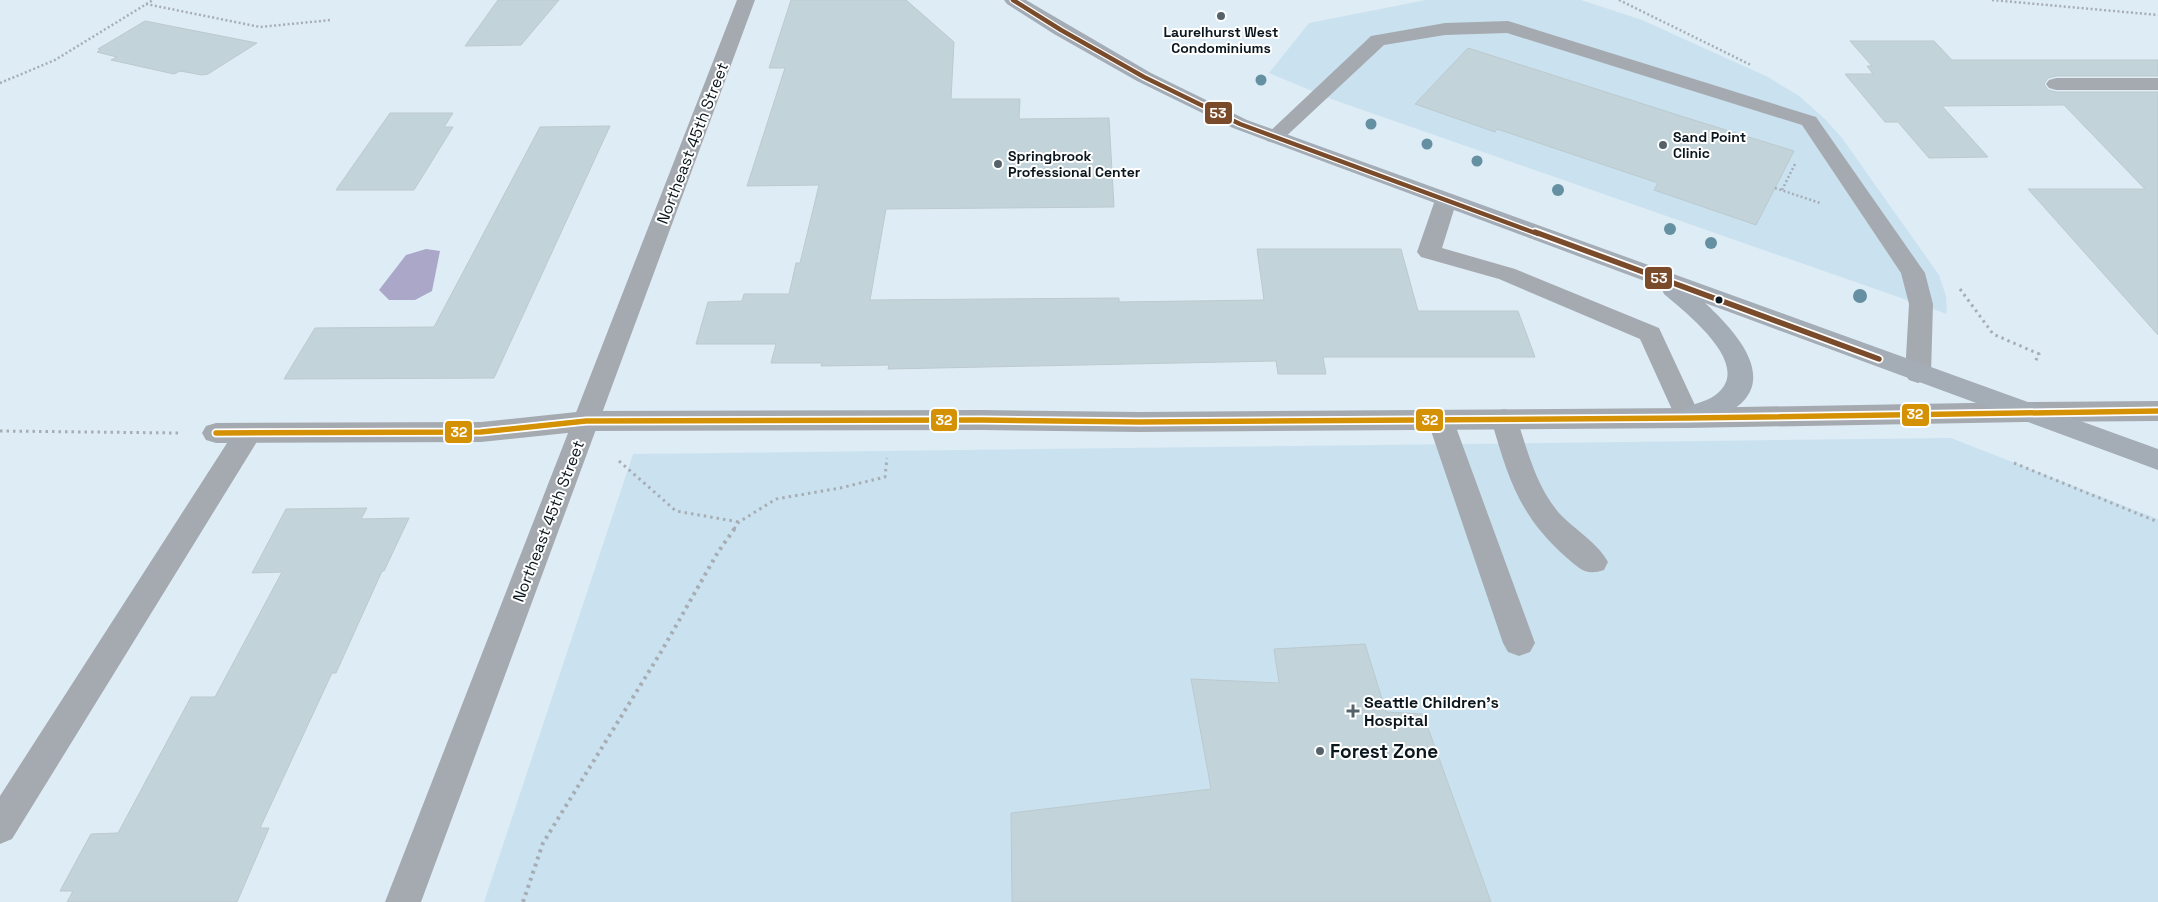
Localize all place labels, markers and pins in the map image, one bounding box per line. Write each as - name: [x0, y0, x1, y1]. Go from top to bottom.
- marker: Laurelhurst West Condominiums: [1215, 10, 1227, 22]
- place label: Laurelhurst West Condominiums: [1164, 23, 1278, 57]
- place label: Sand Point Clinic: [1673, 128, 1746, 162]
- marker: Sand Point Clinic: [1657, 139, 1669, 151]
- place label: Springbrook Professional Center: [1008, 147, 1141, 181]
- marker: Springbrook Professional Center: [992, 158, 1004, 170]
- unlabelled marker: [1714, 295, 1724, 305]
- place label: Seattle Children's Hospital: [1364, 692, 1499, 731]
- marker: Seattle Children's Hospital: [1346, 704, 1360, 718]
- place label: Forest Zone: [1330, 739, 1438, 764]
- marker: Forest Zone: [1314, 745, 1326, 757]

